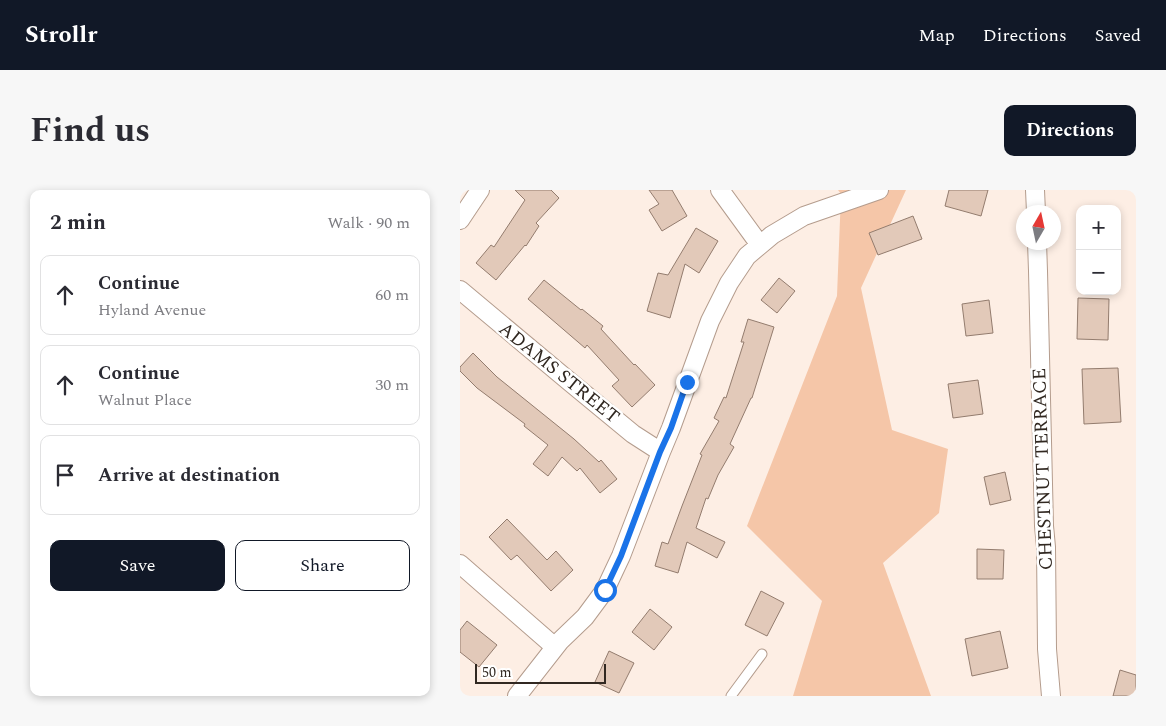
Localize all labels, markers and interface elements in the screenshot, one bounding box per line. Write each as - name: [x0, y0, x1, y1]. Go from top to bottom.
- text: Strollr: [25, 17, 97, 53]
- text: Map: [919, 22, 955, 49]
- text: Directions: [983, 22, 1067, 49]
- text: Saved: [1095, 22, 1141, 49]
- text: Find us: [30, 104, 150, 157]
- button: Directions: [1004, 105, 1136, 156]
- north arrow: [1016, 205, 1061, 250]
- map controls: [1076, 205, 1121, 295]
- button: +: [1076, 205, 1121, 250]
- text: 2 min: [50, 207, 106, 239]
- text: Walk · 90 m: [327, 211, 410, 235]
- button: −: [1076, 250, 1121, 295]
- text: Continue: [98, 269, 180, 298]
- icon: ahead: [51, 281, 79, 309]
- text: 60 m: [375, 283, 409, 307]
- text: Hyland Avenue: [98, 298, 206, 322]
- street label: ADAMS STREET: [492, 315, 626, 431]
- text: Continue: [98, 359, 180, 388]
- street label: CHESTNUT TERRACE: [1025, 367, 1061, 571]
- icon: ahead: [51, 371, 79, 399]
- route end: [676, 371, 699, 394]
- text: 30 m: [375, 373, 409, 397]
- text: Walnut Place: [98, 388, 192, 412]
- icon: arrive: [51, 461, 79, 489]
- text: Arrive at destination: [98, 461, 280, 490]
- button: Save: [50, 540, 225, 591]
- button: Share: [235, 540, 410, 591]
- route start: [594, 579, 617, 602]
- scale bar: [475, 661, 606, 684]
- text: 50 m: [482, 662, 512, 683]

